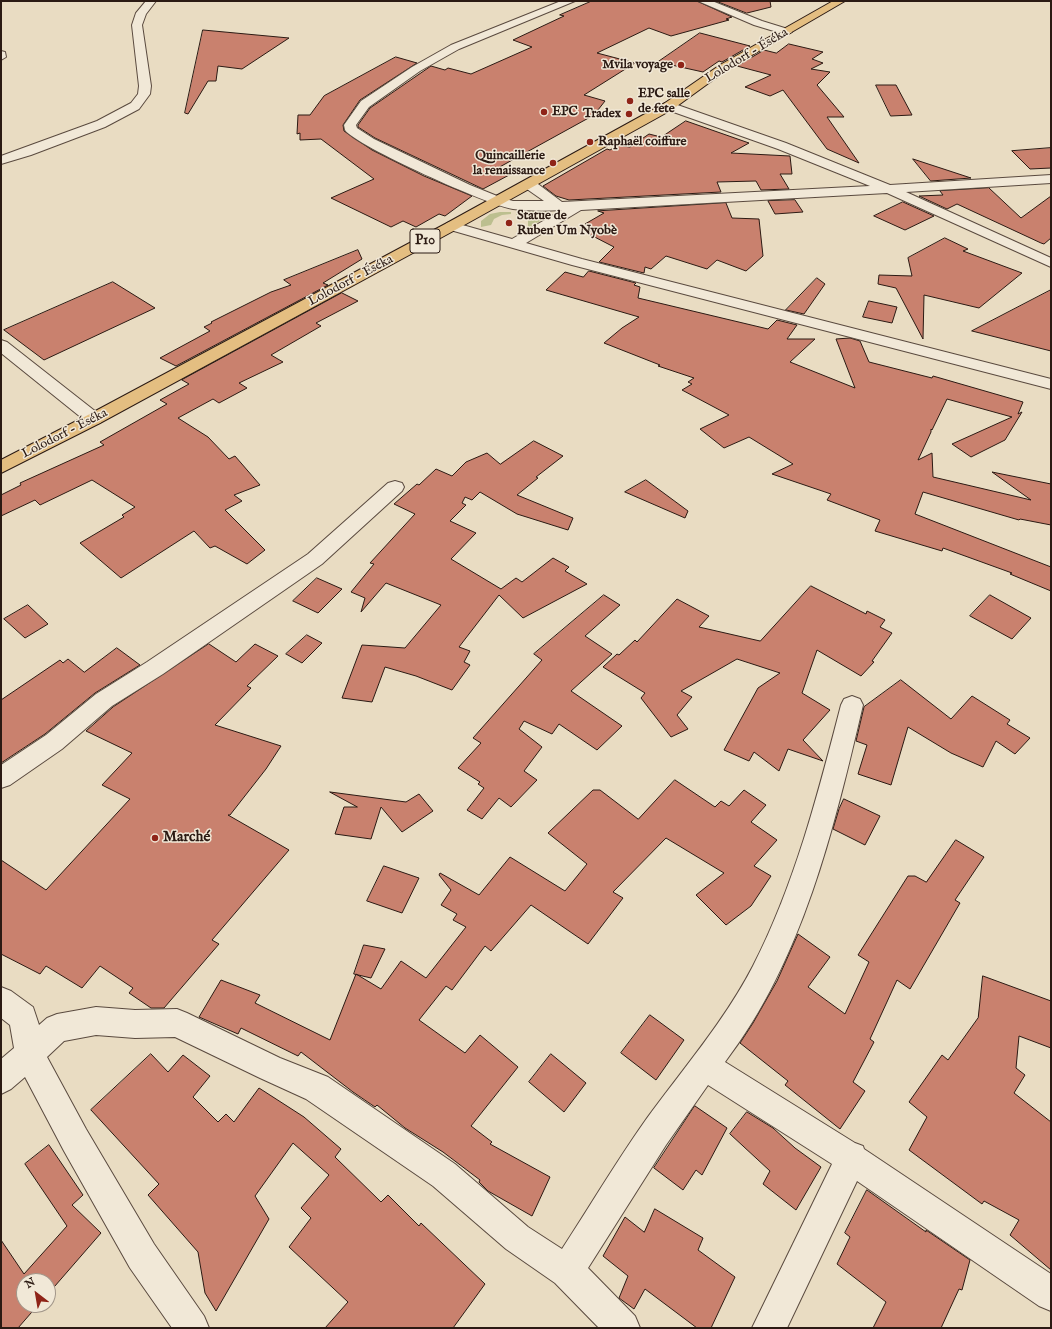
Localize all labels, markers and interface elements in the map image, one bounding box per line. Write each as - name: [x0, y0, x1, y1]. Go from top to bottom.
- street label: Lolodorf - Éséka: [703, 25, 791, 87]
- place label: Mvila voyage: [602, 57, 673, 73]
- marker: Mvila voyage: [676, 60, 686, 70]
- place label: EPC salle de fete: [638, 86, 690, 117]
- marker: EPC salle de fete: [625, 96, 635, 106]
- place label: EPC: [552, 104, 578, 120]
- place label: Tradex: [583, 106, 621, 122]
- marker: EPC: [539, 107, 549, 117]
- marker: Tradex: [624, 109, 634, 119]
- place label: Raphaël coiffure: [598, 134, 687, 150]
- marker: Raphaël coiffure: [585, 137, 595, 147]
- place label: Quincaillerie la renaissance: [473, 148, 545, 179]
- marker: Quincaillerie la renaissance: [548, 158, 558, 168]
- place label: Statue de Ruben Um Nyobè: [517, 208, 617, 239]
- marker: Statue de Ruben Um Nyobè: [504, 218, 514, 228]
- road number: P10: [410, 229, 440, 253]
- street label: Lolodorf - Éséka: [306, 252, 396, 310]
- street label: Lolodorf - Éséka: [20, 406, 110, 462]
- place label: Marché: [163, 829, 210, 847]
- marker: Marché: [150, 833, 160, 843]
- north arrow: [16, 1273, 56, 1313]
- text: N: [23, 1275, 38, 1292]

